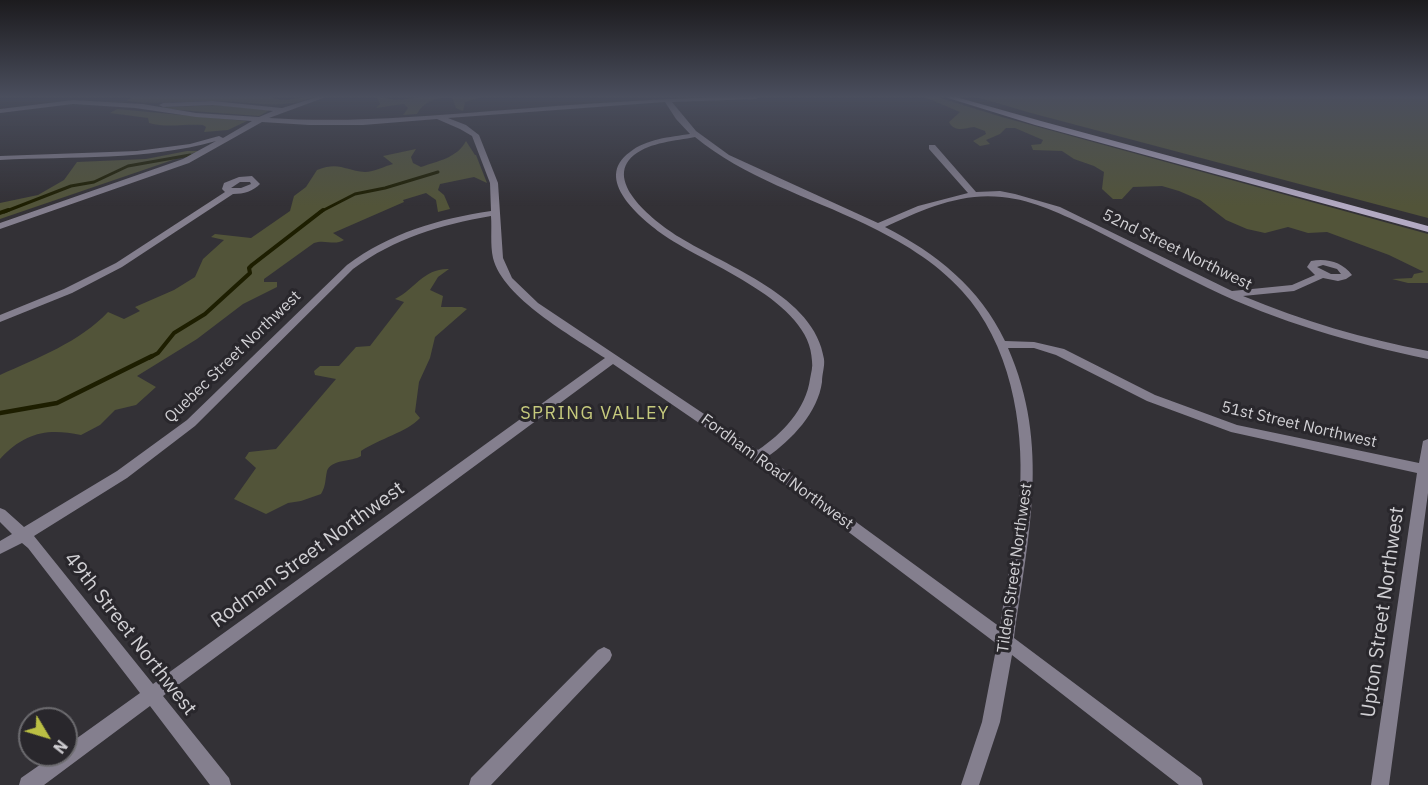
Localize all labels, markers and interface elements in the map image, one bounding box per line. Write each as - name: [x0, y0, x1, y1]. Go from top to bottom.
- street label: 52nd Street Northwest: [1099, 205, 1255, 295]
- street label: Quebec Street Northwest: [161, 287, 305, 427]
- street label: 51st Street Northwest: [1219, 398, 1379, 452]
- district label: SPRING VALLEY: [520, 403, 670, 425]
- street label: Fordham Road Northwest: [697, 410, 857, 534]
- street label: Rodman Street Northwest: [207, 477, 409, 633]
- street label: Tilden Street Northwest: [994, 482, 1036, 654]
- street label: Upton Street Northwest: [1356, 505, 1410, 719]
- street label: 49th Street Northwest: [59, 548, 201, 720]
- north arrow: [18, 707, 78, 767]
- text: N: [49, 736, 72, 758]

